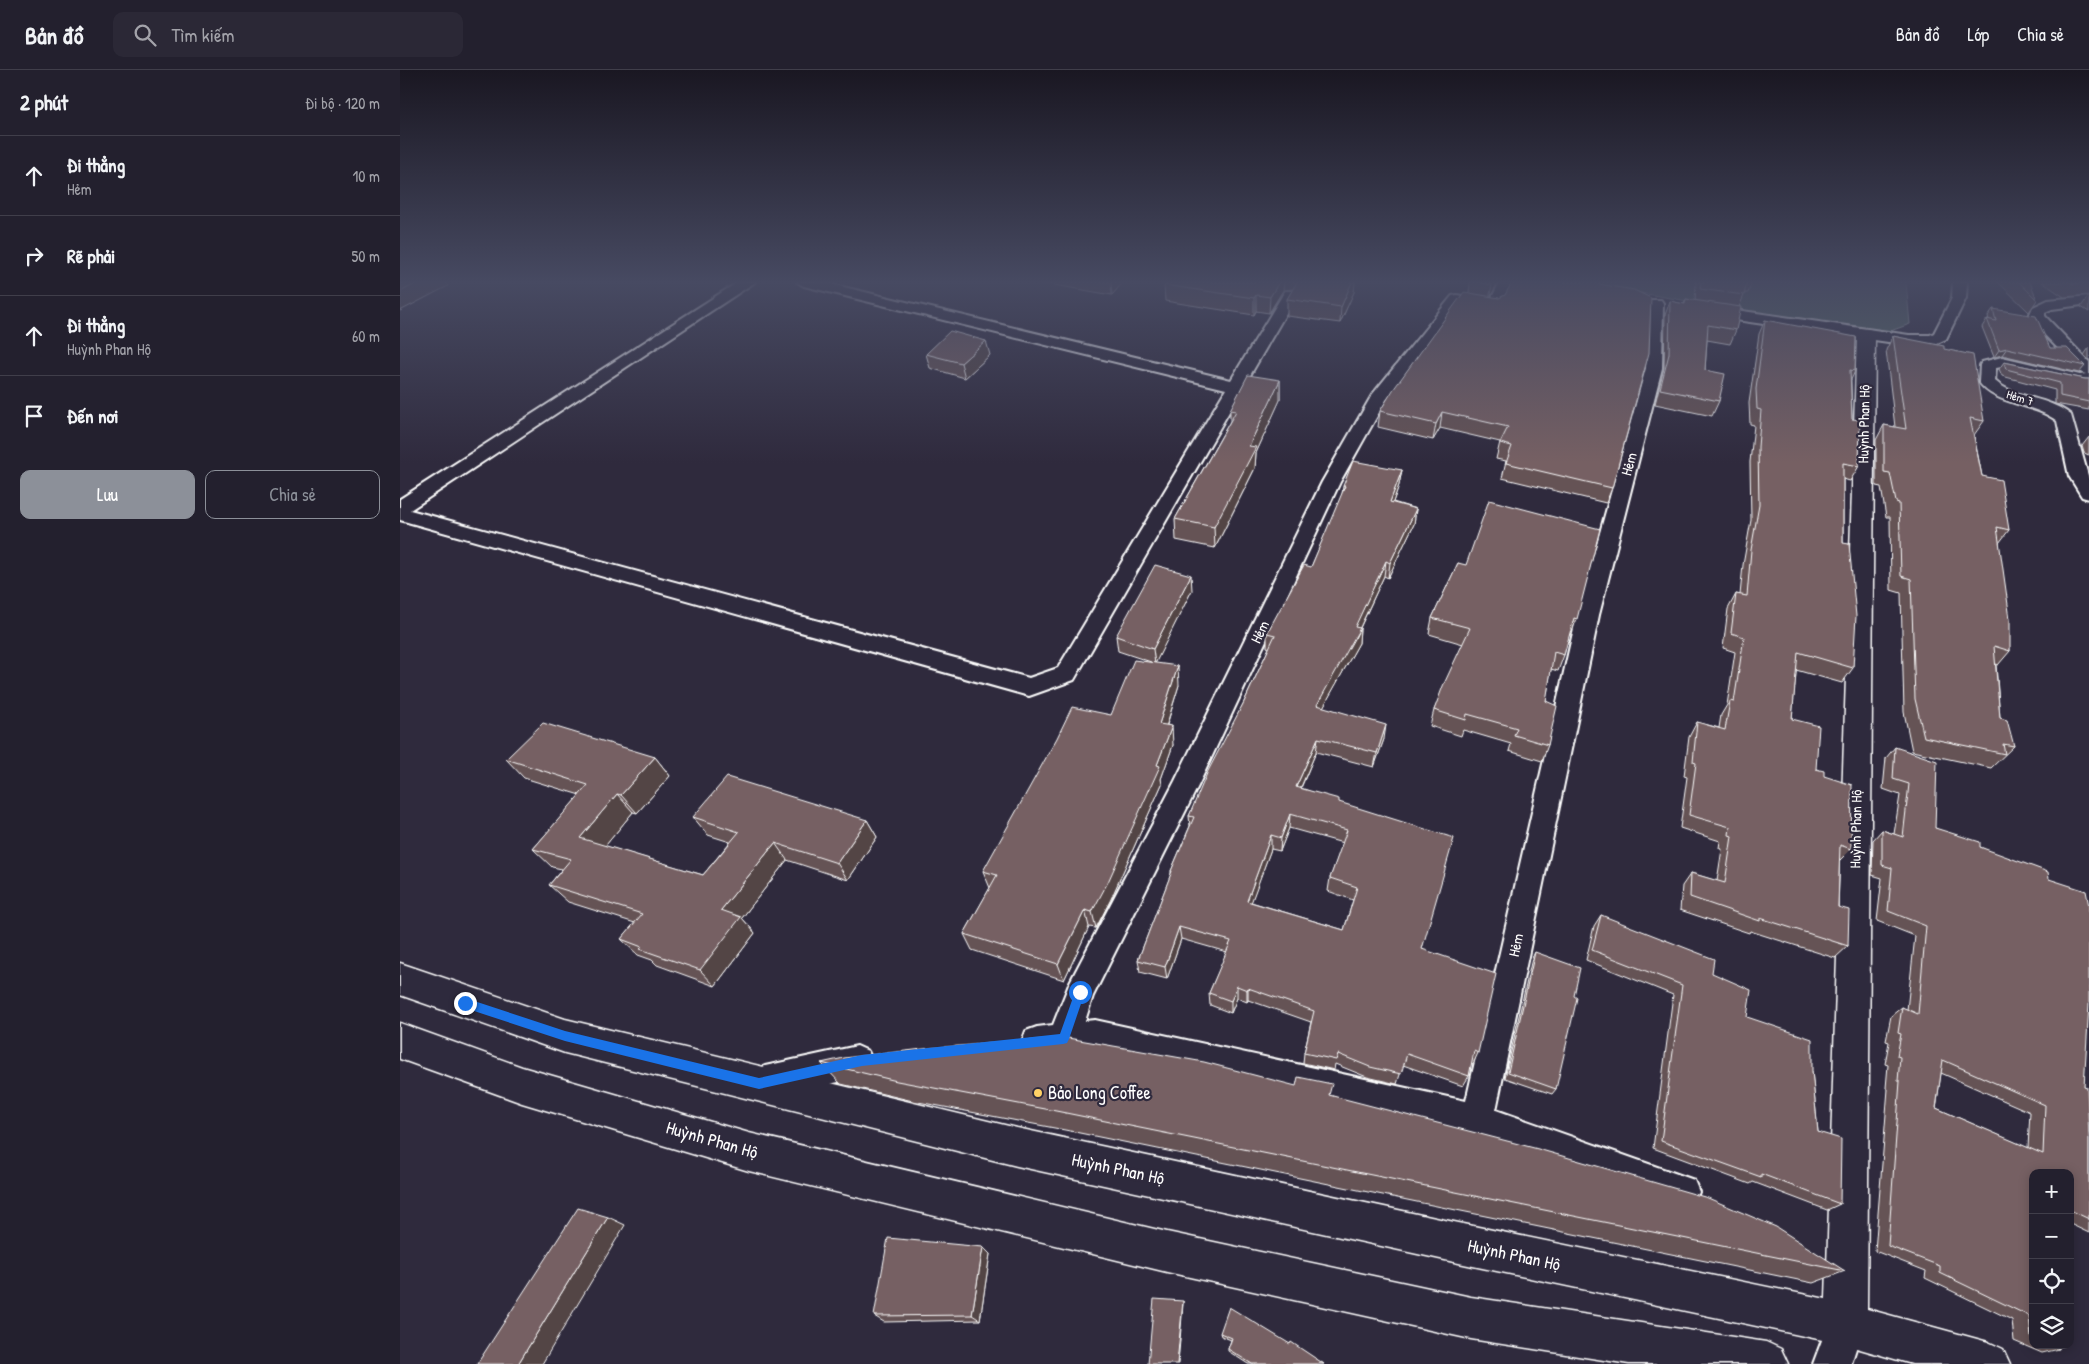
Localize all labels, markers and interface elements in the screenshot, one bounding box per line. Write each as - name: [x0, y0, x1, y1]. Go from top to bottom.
- search box: [113, 12, 463, 57]
- text: Bản đồ: [25, 19, 83, 51]
- icon: search: [131, 21, 159, 49]
- text: Tìm kiếm: [171, 22, 234, 48]
- text: Bản đồ: [1896, 22, 1940, 47]
- text: Lớp: [1968, 22, 1989, 47]
- text: Chia sẻ: [2017, 22, 2064, 47]
- text: 2 phút: [20, 88, 68, 117]
- text: Đi bộ · 120 m: [305, 92, 380, 114]
- text: Đi thẳng: [67, 152, 125, 178]
- icon: ahead: [20, 162, 48, 190]
- text: 10 m: [352, 165, 380, 187]
- text: Hẻm: [67, 178, 92, 200]
- icon: right: [20, 242, 48, 270]
- text: Rẽ phải: [67, 243, 115, 269]
- text: 50 m: [352, 245, 380, 267]
- text: Đi thẳng: [67, 312, 125, 338]
- icon: ahead: [20, 322, 48, 350]
- text: 60 m: [352, 325, 380, 347]
- text: Huỳnh Phan Hộ: [67, 338, 151, 360]
- street label: Huỳnh Phan Hộ: [1852, 385, 1875, 463]
- street label: Hẻm 7: [2005, 385, 2036, 410]
- icon: arrive: [20, 402, 48, 430]
- text: Đến nơi: [67, 403, 118, 429]
- street label: Hẻm: [1615, 450, 1642, 478]
- button: Lưu: [20, 470, 195, 519]
- button: Chia sẻ: [205, 470, 380, 519]
- street label: Hẻm: [1245, 617, 1274, 647]
- street label: Huỳnh Phan Hộ: [1844, 790, 1867, 868]
- street label: Hẻm: [1503, 931, 1528, 958]
- route start: [1069, 981, 1092, 1004]
- route end: [454, 992, 477, 1015]
- place label: Bảo Long Coffee: [1048, 1080, 1151, 1105]
- marker: Bảo Long Coffee: [1032, 1087, 1044, 1099]
- street label: Huỳnh Phan Hộ: [663, 1115, 761, 1165]
- street label: Huỳnh Phan Hộ: [1069, 1146, 1167, 1191]
- map controls: [2029, 1169, 2074, 1349]
- button: +: [2029, 1169, 2074, 1214]
- button: −: [2029, 1214, 2074, 1259]
- street label: Huỳnh Phan Hộ: [1465, 1232, 1563, 1277]
- button: locate: [2029, 1259, 2074, 1304]
- button: layers: [2029, 1304, 2074, 1349]

